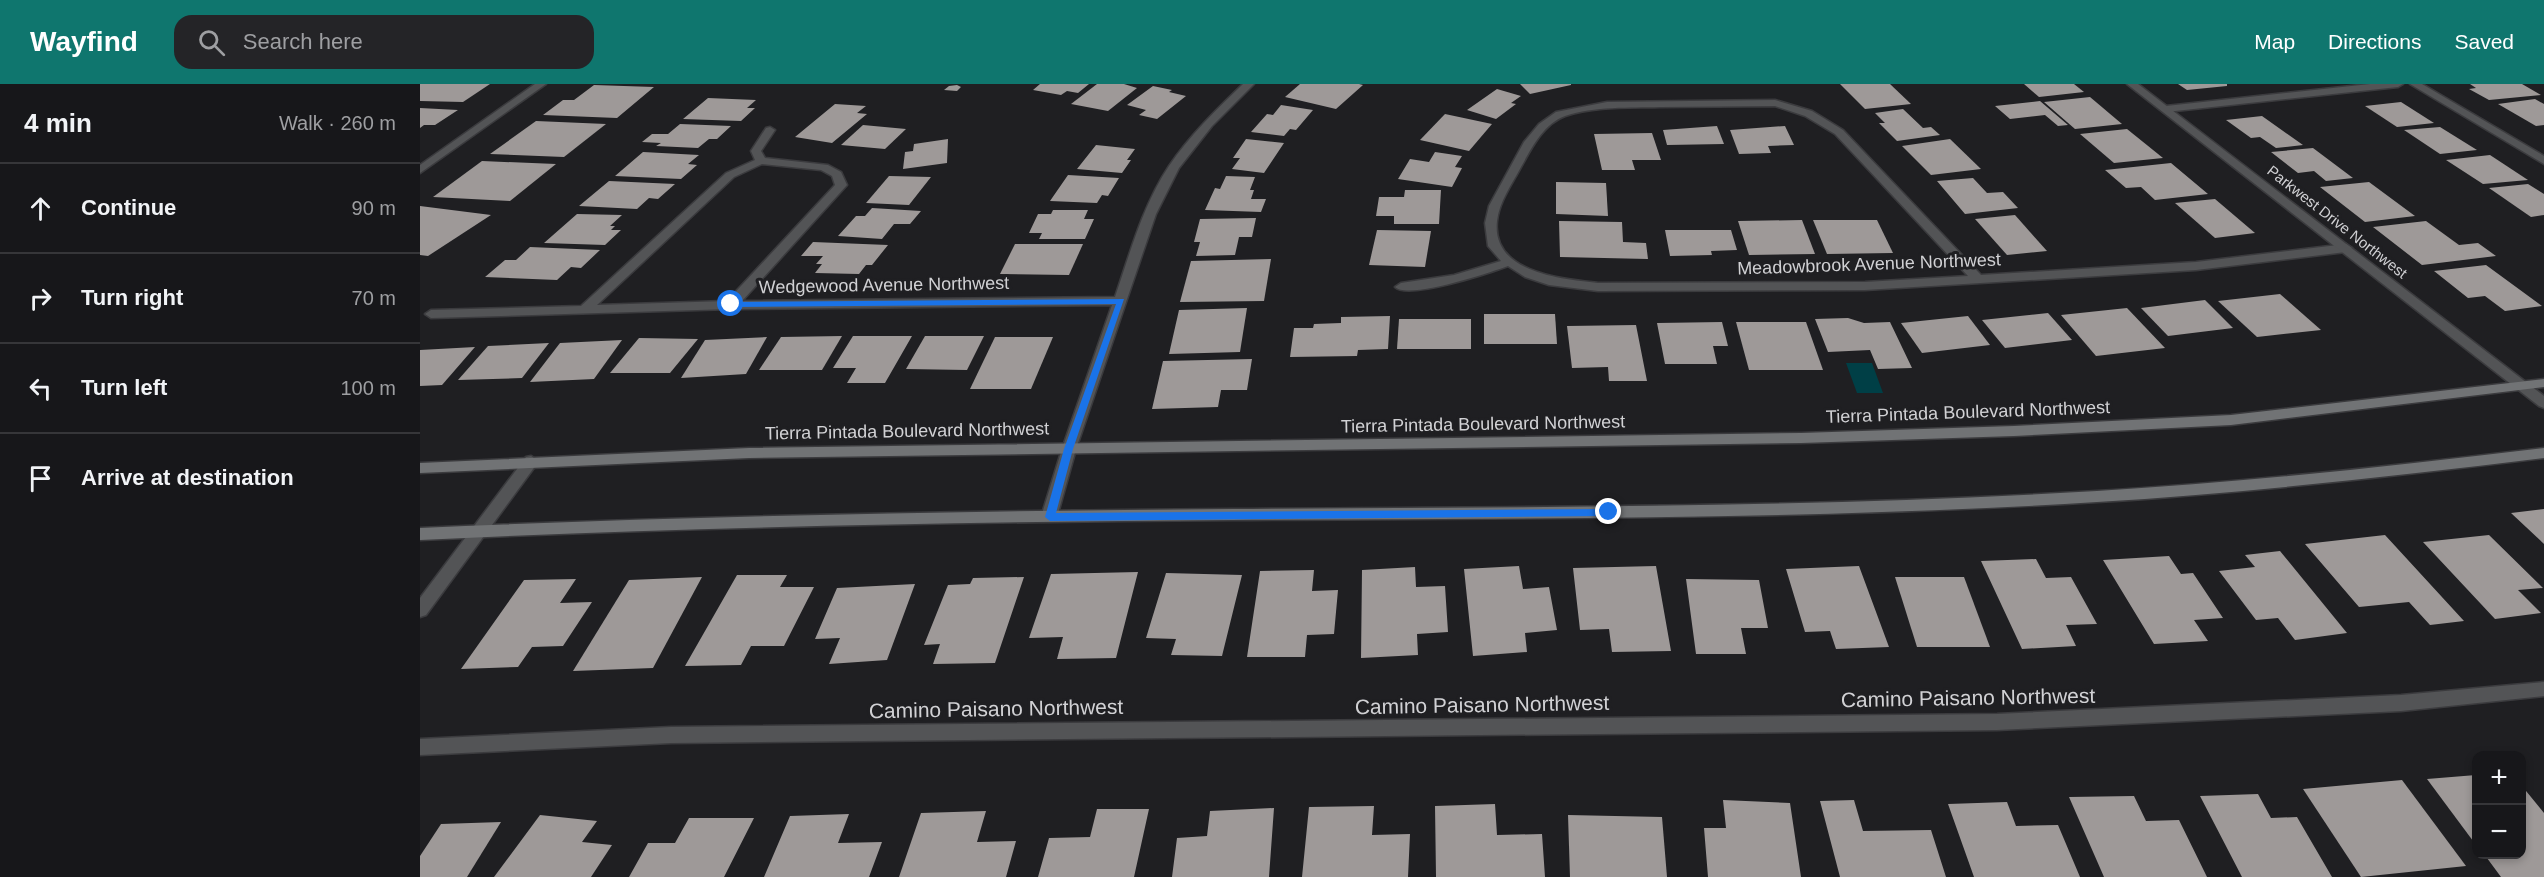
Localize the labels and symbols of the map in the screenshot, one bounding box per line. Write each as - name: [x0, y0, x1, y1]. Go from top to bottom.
- street label: Parkwest Drive Northwest: [2264, 162, 2411, 282]
- street label: Meadowbrook Avenue Northwest: [1737, 249, 2001, 279]
- street label: Wedgewood Avenue Northwest: [759, 273, 1009, 297]
- route start: [717, 290, 743, 316]
- street label: Tierra Pintada Boulevard Northwest: [1826, 397, 2110, 427]
- street label: Tierra Pintada Boulevard Northwest: [1341, 412, 1625, 436]
- street label: Tierra Pintada Boulevard Northwest: [765, 419, 1049, 443]
- route end: [1595, 498, 1621, 524]
- street label: Camino Paisano Northwest: [1841, 684, 2096, 711]
- street label: Camino Paisano Northwest: [1355, 691, 1610, 718]
- street label: Camino Paisano Northwest: [869, 695, 1124, 722]

